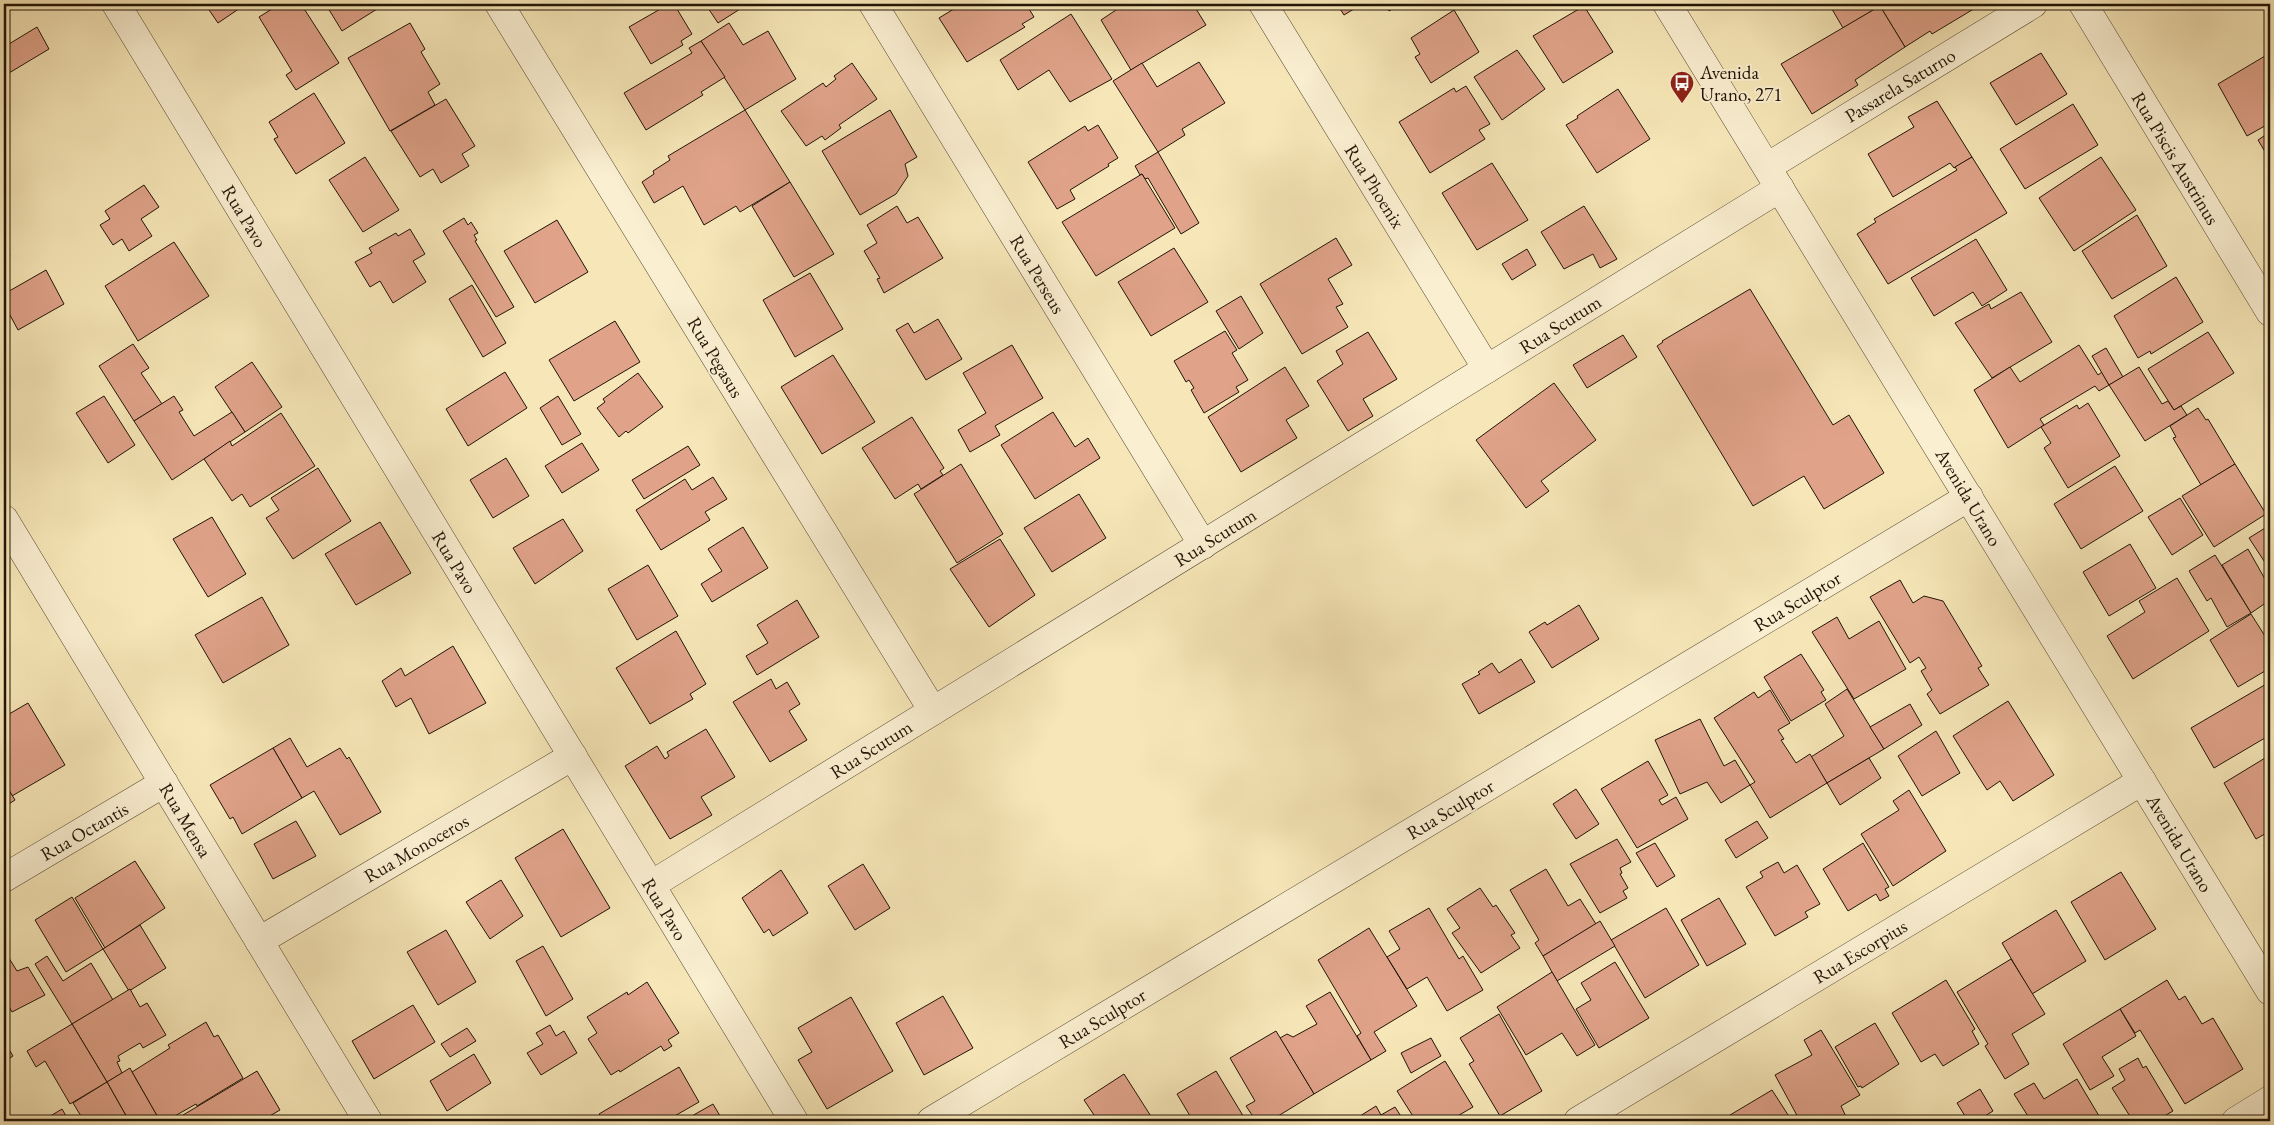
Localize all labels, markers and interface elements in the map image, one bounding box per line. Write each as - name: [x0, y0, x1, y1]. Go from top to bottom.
- street label: Passarela Saturno: [1840, 43, 1960, 128]
- place label: Avenida Urano, 271: [1699, 60, 1782, 107]
- bus stop icon: Avenida Urano, 271: [1669, 70, 1695, 104]
- street label: Rua Piscis Austrinus: [2126, 87, 2225, 229]
- street label: Rua Phoenix: [1339, 139, 1411, 234]
- street label: Rua Pavo: [216, 180, 273, 252]
- street label: Rua Perseus: [1004, 230, 1071, 318]
- street label: Rua Scutum: [1515, 289, 1606, 359]
- street label: Rua Pegasus: [682, 312, 749, 402]
- street label: Avenida Urano: [1929, 443, 2008, 551]
- street label: Rua Scutum: [1170, 502, 1261, 572]
- street label: Rua Pavo: [426, 526, 483, 598]
- street label: Rua Sculptor: [1749, 565, 1846, 637]
- street label: Rua Scutum: [826, 714, 917, 784]
- street label: Rua Sculptor: [1402, 773, 1499, 845]
- street label: Rua Mensa: [154, 778, 218, 863]
- street label: Avenida Urano: [2140, 789, 2219, 897]
- street label: Rua Octantis: [36, 796, 133, 867]
- street label: Rua Monoceros: [359, 808, 473, 889]
- street label: Rua Pavo: [636, 873, 693, 945]
- street label: Rua Escorpius: [1809, 914, 1912, 989]
- street label: Rua Sculptor: [1054, 982, 1151, 1054]

